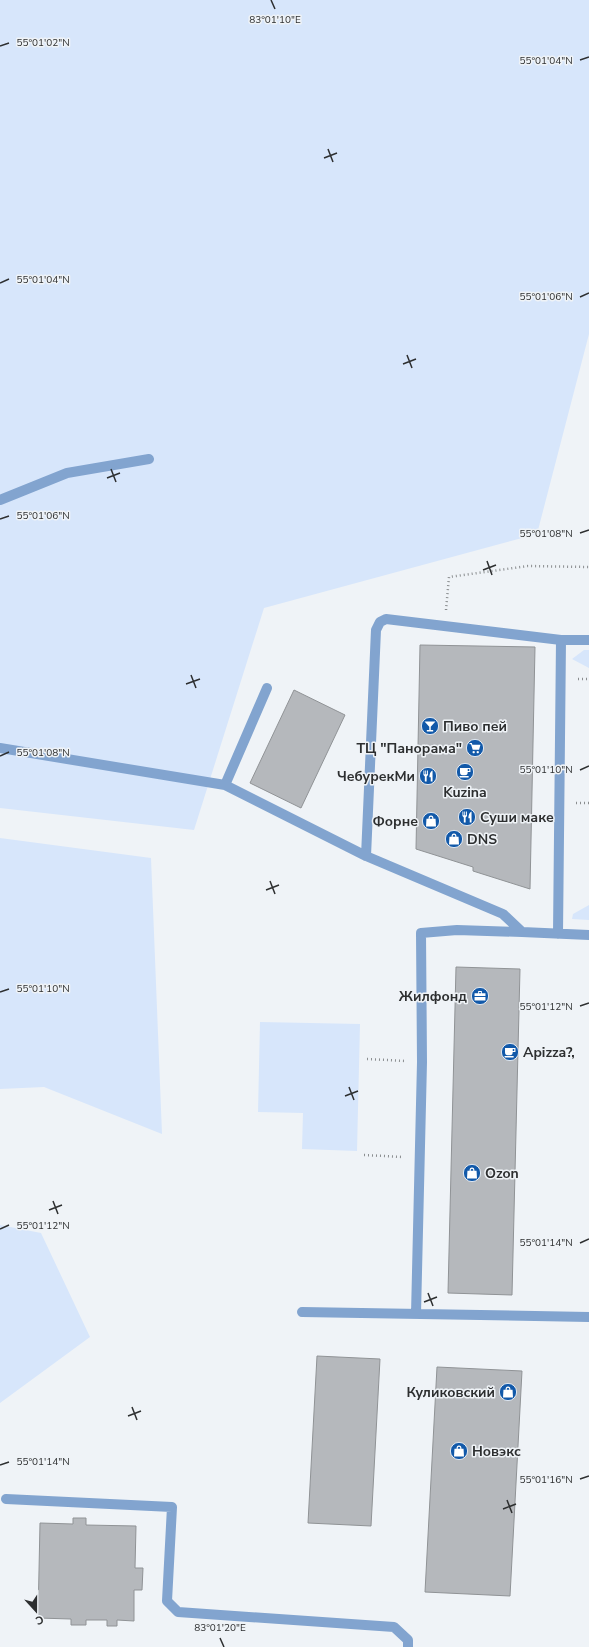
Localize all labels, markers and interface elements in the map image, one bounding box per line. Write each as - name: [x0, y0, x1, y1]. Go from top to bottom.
- text: 83°01'10"E: [249, 13, 301, 27]
- text: 55°01'02"N: [16, 36, 70, 50]
- text: 55°01'04"N: [519, 54, 573, 68]
- text: 55°01'04"N: [16, 273, 70, 287]
- text: 55°01'06"N: [519, 290, 573, 304]
- text: 55°01'06"N: [16, 509, 70, 523]
- text: 55°01'08"N: [519, 527, 573, 541]
- bar icon: Пиво пей: [420, 716, 440, 736]
- place label: Пиво пей: [443, 717, 507, 736]
- supermarket icon: ТЦ "Панорама": [465, 738, 485, 758]
- place label: ТЦ "Панорама": [356, 739, 462, 758]
- text: 55°01'08"N: [16, 746, 70, 760]
- cafe icon: Kuzina: [455, 762, 475, 782]
- text: 55°01'10"N: [519, 763, 573, 777]
- restaurant icon: ЧебурекМи: [418, 766, 438, 786]
- place label: ЧебурекМи: [337, 767, 415, 786]
- place label: Kuzina: [443, 783, 487, 802]
- restaurant icon: Суши маке: [457, 807, 477, 827]
- place label: Суши маке: [480, 808, 554, 827]
- shop icon: Форне: [421, 811, 441, 831]
- place label: Форне: [372, 812, 418, 831]
- shop icon: DNS: [444, 829, 464, 849]
- place label: DNS: [467, 830, 497, 849]
- text: 55°01'10"N: [16, 982, 70, 996]
- office icon: Жилфонд: [470, 986, 490, 1006]
- place label: Жилфонд: [399, 987, 467, 1006]
- text: 55°01'12"N: [519, 1000, 573, 1014]
- cafe icon: Apizza?,: [500, 1042, 520, 1062]
- place label: Apizza?,: [523, 1043, 575, 1062]
- shop icon: Ozon: [462, 1163, 482, 1183]
- place label: Ozon: [485, 1164, 519, 1183]
- text: 55°01'12"N: [16, 1219, 70, 1233]
- text: 55°01'14"N: [519, 1236, 573, 1250]
- shop icon: Куликовский: [498, 1382, 518, 1402]
- place label: Куликовский: [406, 1383, 495, 1402]
- shop icon: Новэкс: [449, 1441, 469, 1461]
- place label: Новэкс: [472, 1442, 521, 1461]
- text: 55°01'14"N: [16, 1455, 70, 1469]
- text: 55°01'16"N: [519, 1473, 573, 1487]
- north arrow: [16, 1591, 56, 1631]
- text: С: [33, 1612, 46, 1628]
- text: 83°01'20"E: [194, 1621, 246, 1635]

